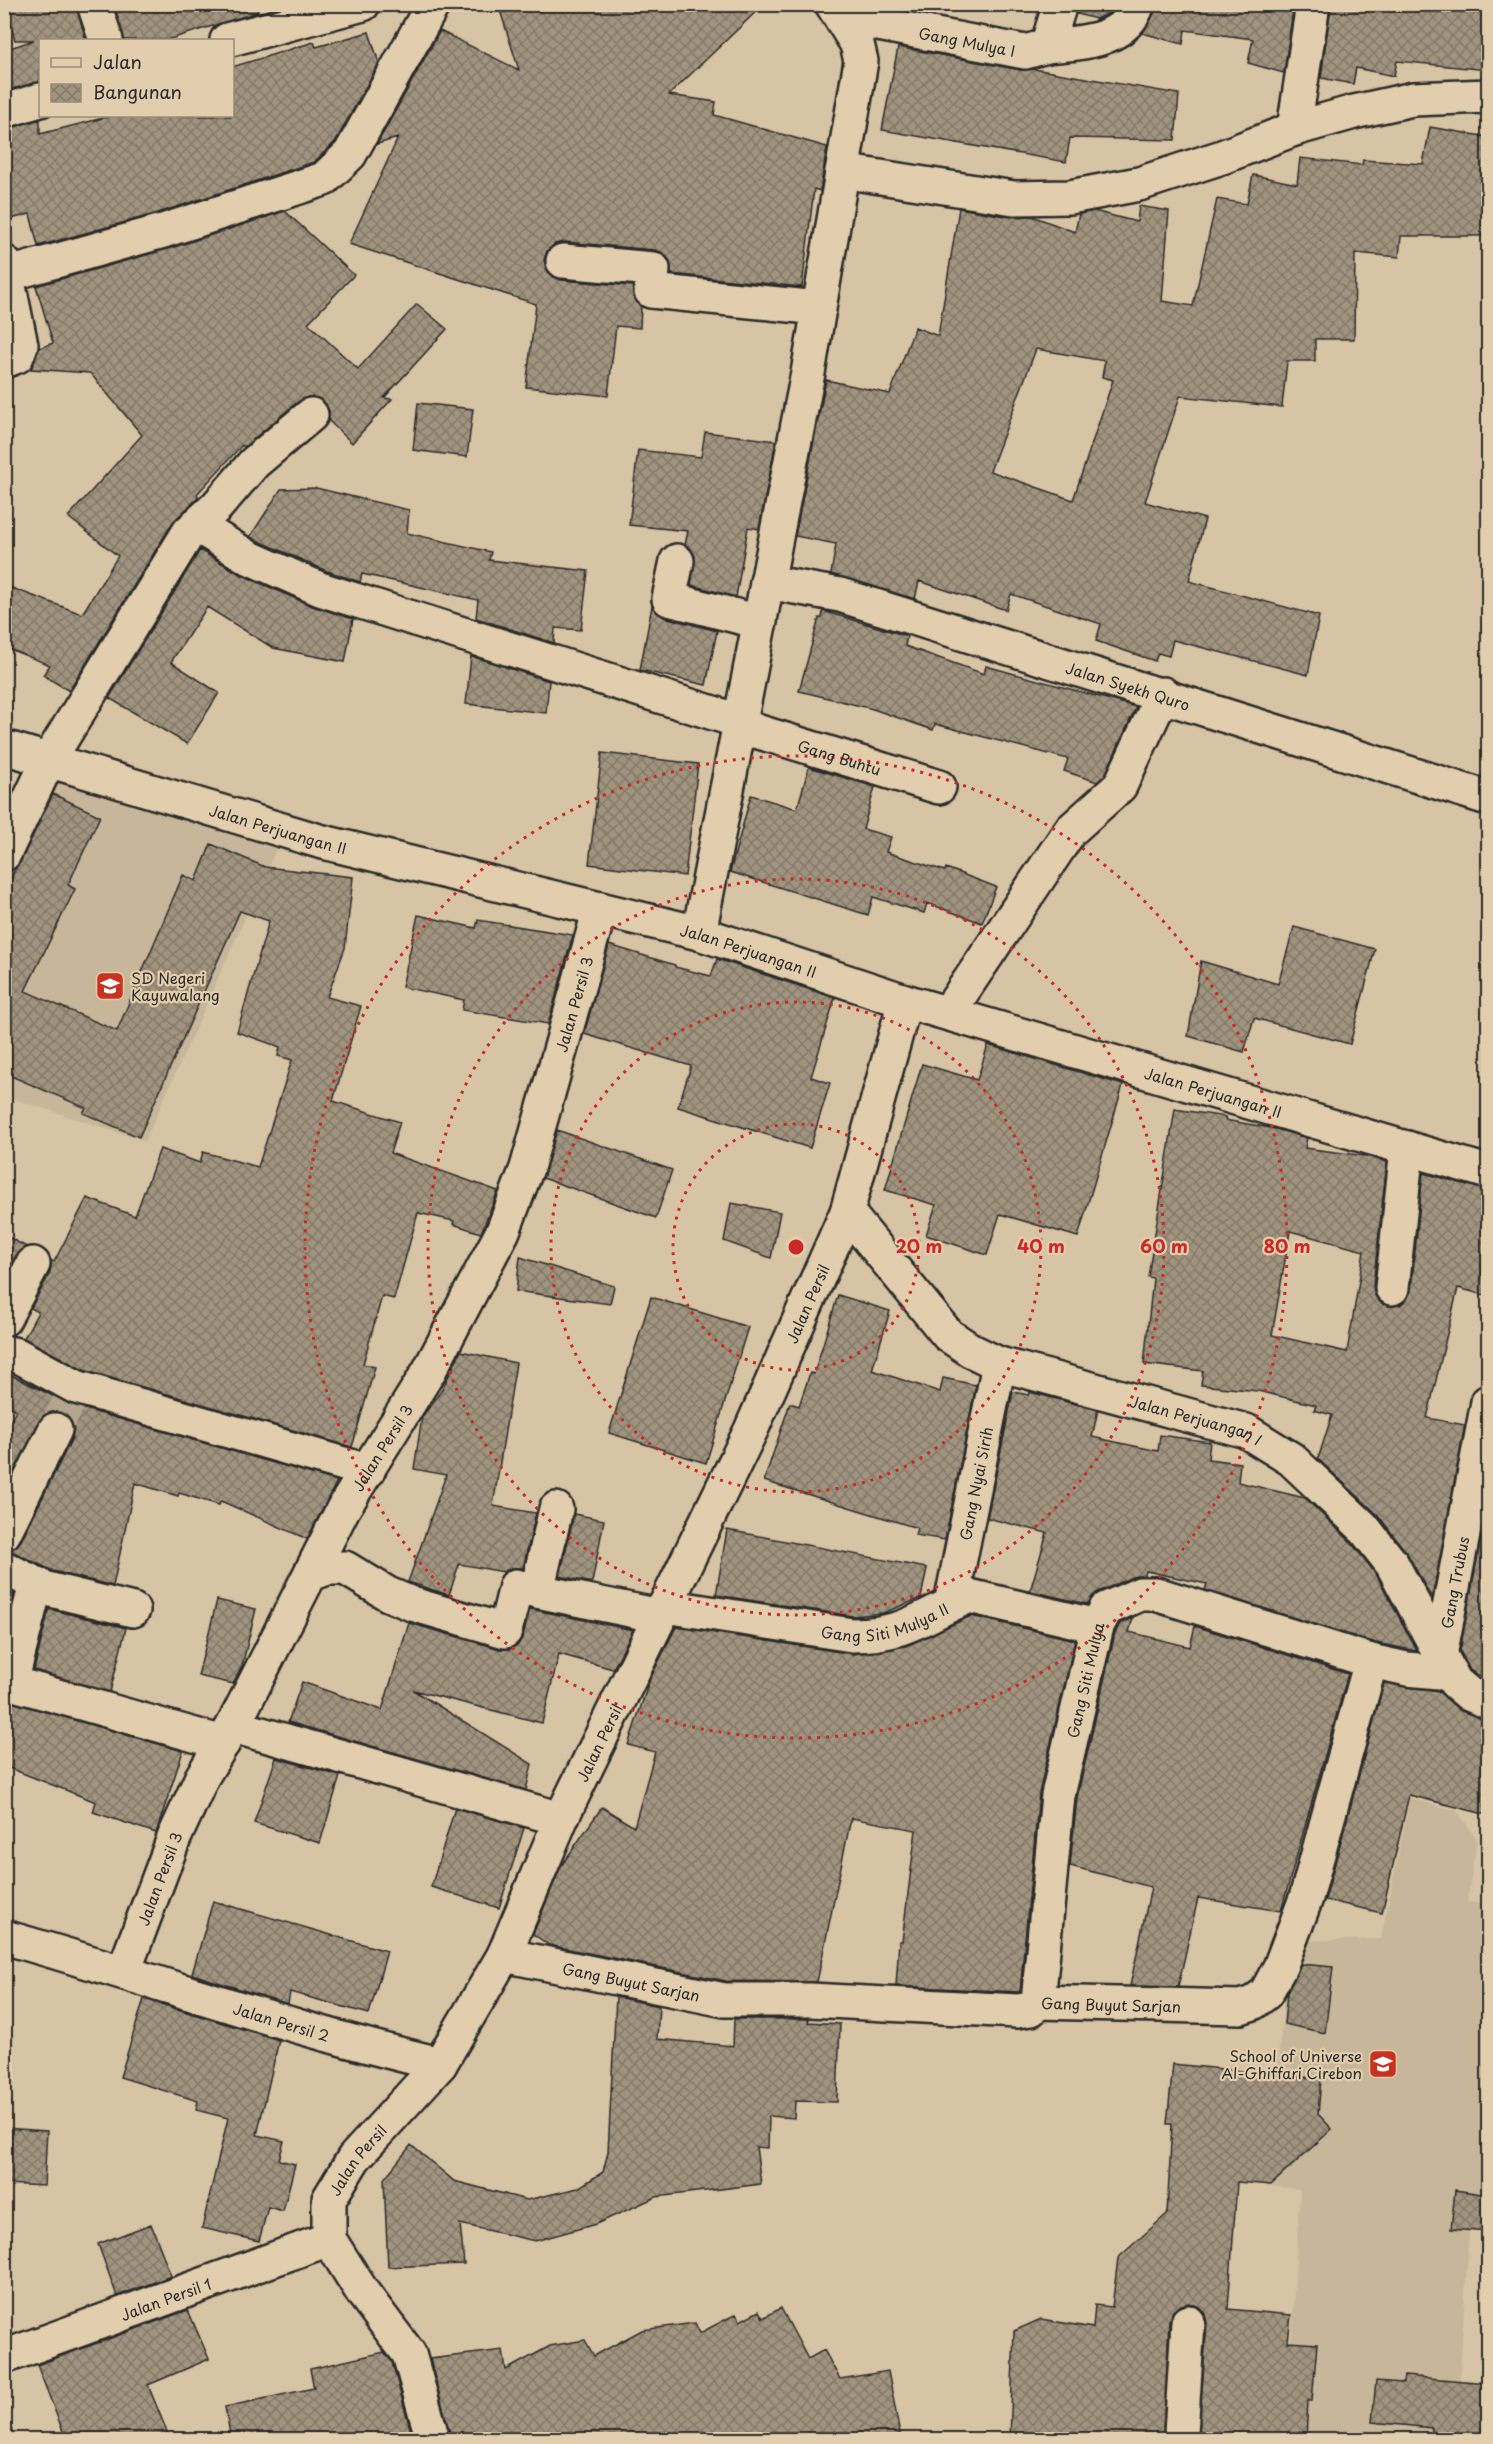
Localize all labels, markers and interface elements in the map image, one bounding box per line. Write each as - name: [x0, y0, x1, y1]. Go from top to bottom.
- street label: Gang Mulya I: [917, 20, 1017, 61]
- legend: [39, 39, 234, 117]
- text: Jalan: [93, 48, 142, 75]
- text: Bangunan: [93, 78, 182, 105]
- street label: Jalan Syekh Quro: [1063, 655, 1193, 715]
- street label: Gang Buntu: [795, 733, 884, 780]
- street label: Jalan Perjuangan II: [207, 797, 349, 859]
- street label: Jalan Perjuangan II: [678, 917, 820, 983]
- street label: Jalan Persil 3: [549, 953, 598, 1055]
- place label: SD Negeri Kayuwalang: [131, 966, 220, 1006]
- school or university icon: SD Negeri Kayuwalang: [94, 970, 126, 1002]
- street label: Jalan Perjuangan II: [1142, 1060, 1285, 1122]
- text: 20 m: [896, 1232, 942, 1259]
- text: 40 m: [1017, 1232, 1065, 1259]
- text: 60 m: [1140, 1232, 1188, 1259]
- text: 80 m: [1263, 1232, 1311, 1259]
- centre of rings: [786, 1237, 806, 1257]
- street label: Jalan Persil: [779, 1260, 834, 1347]
- street label: Jalan Perjuangan I: [1128, 1389, 1267, 1450]
- street label: Jalan Persil 3: [346, 1399, 417, 1495]
- street label: Gang Nyai Sirih: [953, 1425, 998, 1542]
- street label: Gang Trubus: [1434, 1534, 1474, 1630]
- street label: Gang Siti Mulya II: [820, 1596, 952, 1647]
- street label: Gang Siti Mulya: [1060, 1619, 1109, 1740]
- street label: Jalan Persil: [570, 1700, 627, 1785]
- street label: Jalan Persil 3: [131, 1828, 187, 1929]
- street label: Gang Buyut Sarjan: [561, 1956, 702, 2006]
- street label: Gang Buyut Sarjan: [1041, 1991, 1181, 2017]
- street label: Jalan Persil 2: [231, 1996, 332, 2046]
- place label: School of Universe Al-Ghiffari Cirebon: [1222, 2044, 1362, 2084]
- school or university icon: School of Universe Al-Ghiffari Cirebon: [1367, 2048, 1399, 2080]
- street label: Jalan Persil: [323, 2119, 391, 2200]
- street label: Jalan Persil 1: [117, 2271, 214, 2325]

